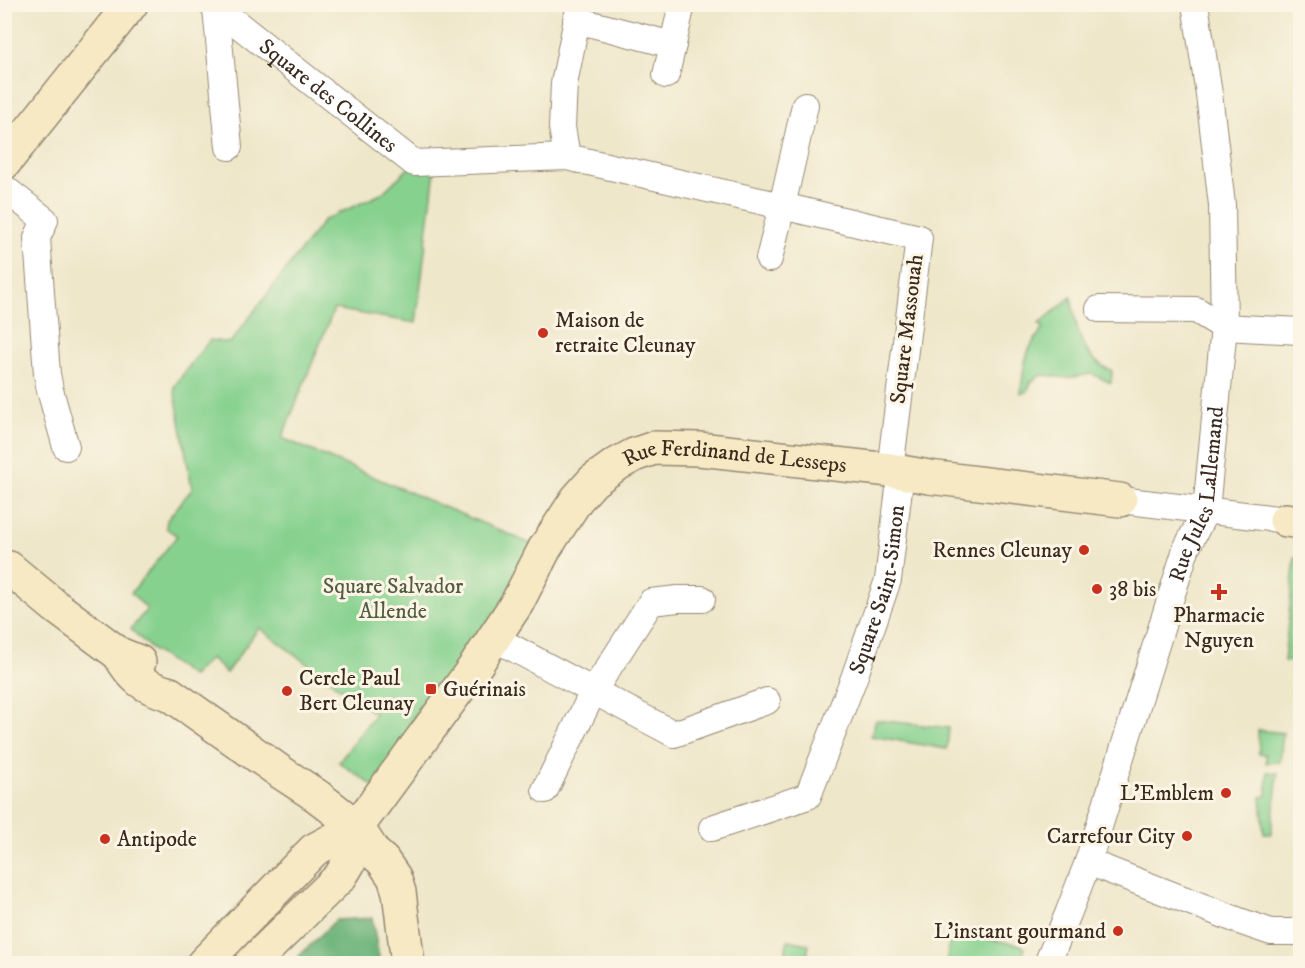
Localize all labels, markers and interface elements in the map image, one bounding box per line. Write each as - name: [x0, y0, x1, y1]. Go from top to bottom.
- street label: Square des Collines: [254, 33, 403, 158]
- street label: Square Massouah: [884, 252, 930, 405]
- place label: Maison de retraite Cleunay: [555, 307, 696, 359]
- marker: Maison de retraite Cleunay: [536, 326, 550, 340]
- street label: Rue Jules Lallemand: [1163, 405, 1230, 585]
- street label: Rue Ferdinand de Lesseps: [618, 435, 848, 479]
- street label: Square Saint-Simon: [843, 503, 910, 678]
- place label: Rennes Cleunay: [932, 537, 1073, 564]
- marker: Rennes Cleunay: [1077, 543, 1091, 557]
- park label: Square Salvador Allende: [323, 573, 464, 625]
- place label: 38 bis: [1109, 576, 1156, 603]
- marker: 38 bis: [1090, 582, 1104, 596]
- marker: Pharmacie Nguyen: [1212, 585, 1226, 599]
- place label: Pharmacie Nguyen: [1173, 602, 1265, 654]
- place label: Cercle Paul Bert Cleunay: [299, 665, 415, 717]
- place label: Guérinais: [443, 676, 526, 703]
- marker: Guérinais: [424, 682, 438, 696]
- marker: Cercle Paul Bert Cleunay: [280, 684, 294, 698]
- place label: L'Emblem: [1120, 780, 1214, 807]
- marker: L'Emblem: [1219, 786, 1233, 800]
- place label: Carrefour City: [1047, 823, 1176, 850]
- place label: Antipode: [117, 826, 197, 853]
- marker: Carrefour City: [1180, 829, 1194, 843]
- marker: Antipode: [98, 832, 112, 846]
- place label: L'instant gourmand: [934, 918, 1106, 945]
- marker: L'instant gourmand: [1111, 924, 1125, 938]

